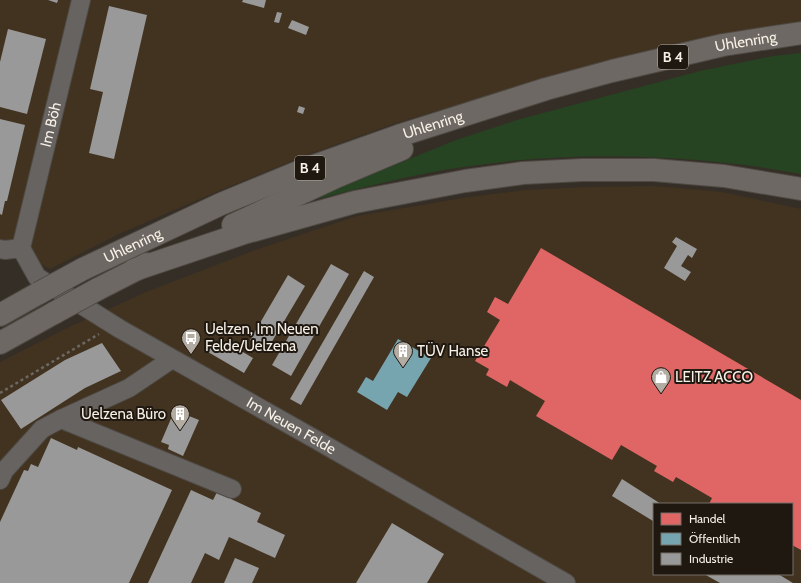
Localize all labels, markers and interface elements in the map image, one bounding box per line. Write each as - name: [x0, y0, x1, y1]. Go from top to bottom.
- street label: Uhlenring: [713, 28, 778, 56]
- road number: B 4: [658, 45, 688, 69]
- street label: Im Böh: [37, 100, 65, 149]
- street label: Uhlenring: [401, 107, 466, 143]
- road number: B 4: [295, 156, 325, 180]
- street label: Uhlenring: [101, 224, 165, 267]
- place label: Uelzen, Im Neuen Felde/Uelzena: [205, 320, 319, 355]
- bus stop icon: Uelzen, Im Neuen Felde/Uelzena: [180, 327, 202, 355]
- building icon: TÜV Hanse: [392, 340, 414, 368]
- place label: TÜV Hanse: [417, 342, 489, 360]
- shop icon: LEITZ ACCO: [650, 366, 672, 394]
- place label: LEITZ ACCO: [675, 368, 753, 386]
- street label: Im Neuen Felde: [243, 393, 339, 458]
- building icon: Uelzena Büro: [169, 403, 191, 431]
- place label: Uelzena Büro: [81, 405, 166, 423]
- legend: [653, 503, 793, 575]
- text: Handel: [689, 511, 726, 526]
- text: Öffentlich: [689, 531, 740, 546]
- text: Industrie: [689, 551, 733, 566]

